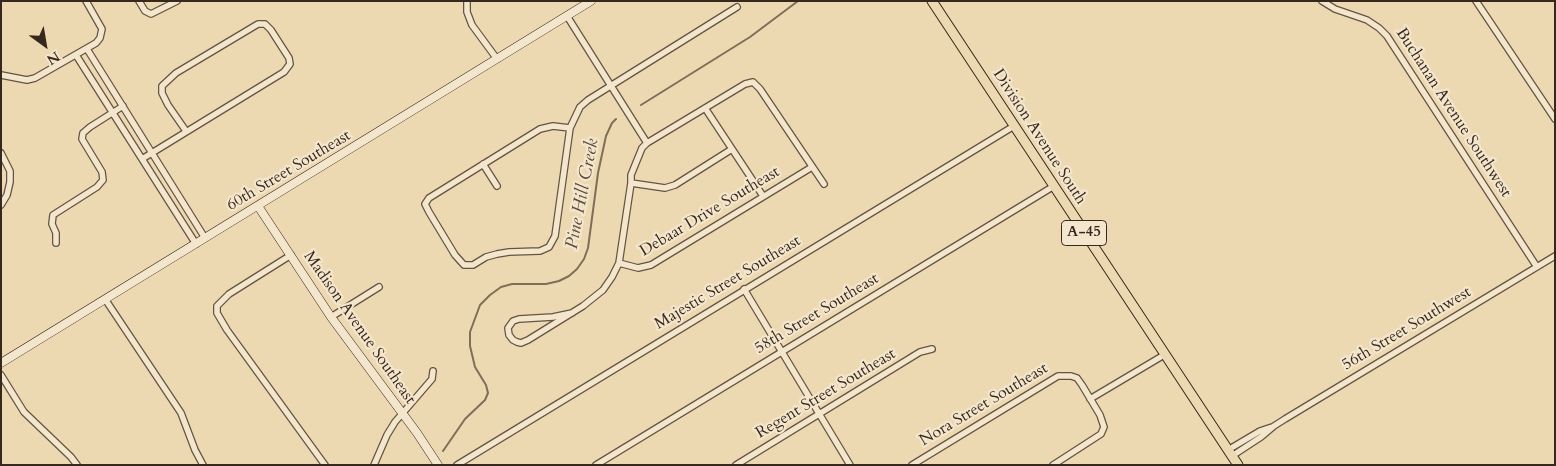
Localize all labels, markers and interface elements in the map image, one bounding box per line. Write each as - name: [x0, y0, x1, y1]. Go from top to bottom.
- north arrow: [20, 20, 70, 70]
- street label: Buchanan Avenue Southwest: [1391, 25, 1515, 201]
- text: N: [43, 47, 63, 69]
- street label: Division Avenue South: [988, 66, 1090, 208]
- street label: 60th Street Southeast: [224, 126, 354, 216]
- water label: Pine Hill Creek: [562, 137, 604, 251]
- street label: Debaar Drive Southeast: [637, 163, 783, 261]
- road number: A-45: [1062, 220, 1106, 246]
- street label: Majestic Street Southeast: [652, 232, 804, 334]
- street label: Madison Avenue Southeast: [299, 248, 419, 408]
- street label: 58th Street Southeast: [752, 269, 882, 359]
- street label: 56th Street Southwest: [1339, 283, 1475, 375]
- street label: Regent Street Southeast: [753, 345, 899, 443]
- street label: Nora Street Southeast: [916, 359, 1052, 451]

